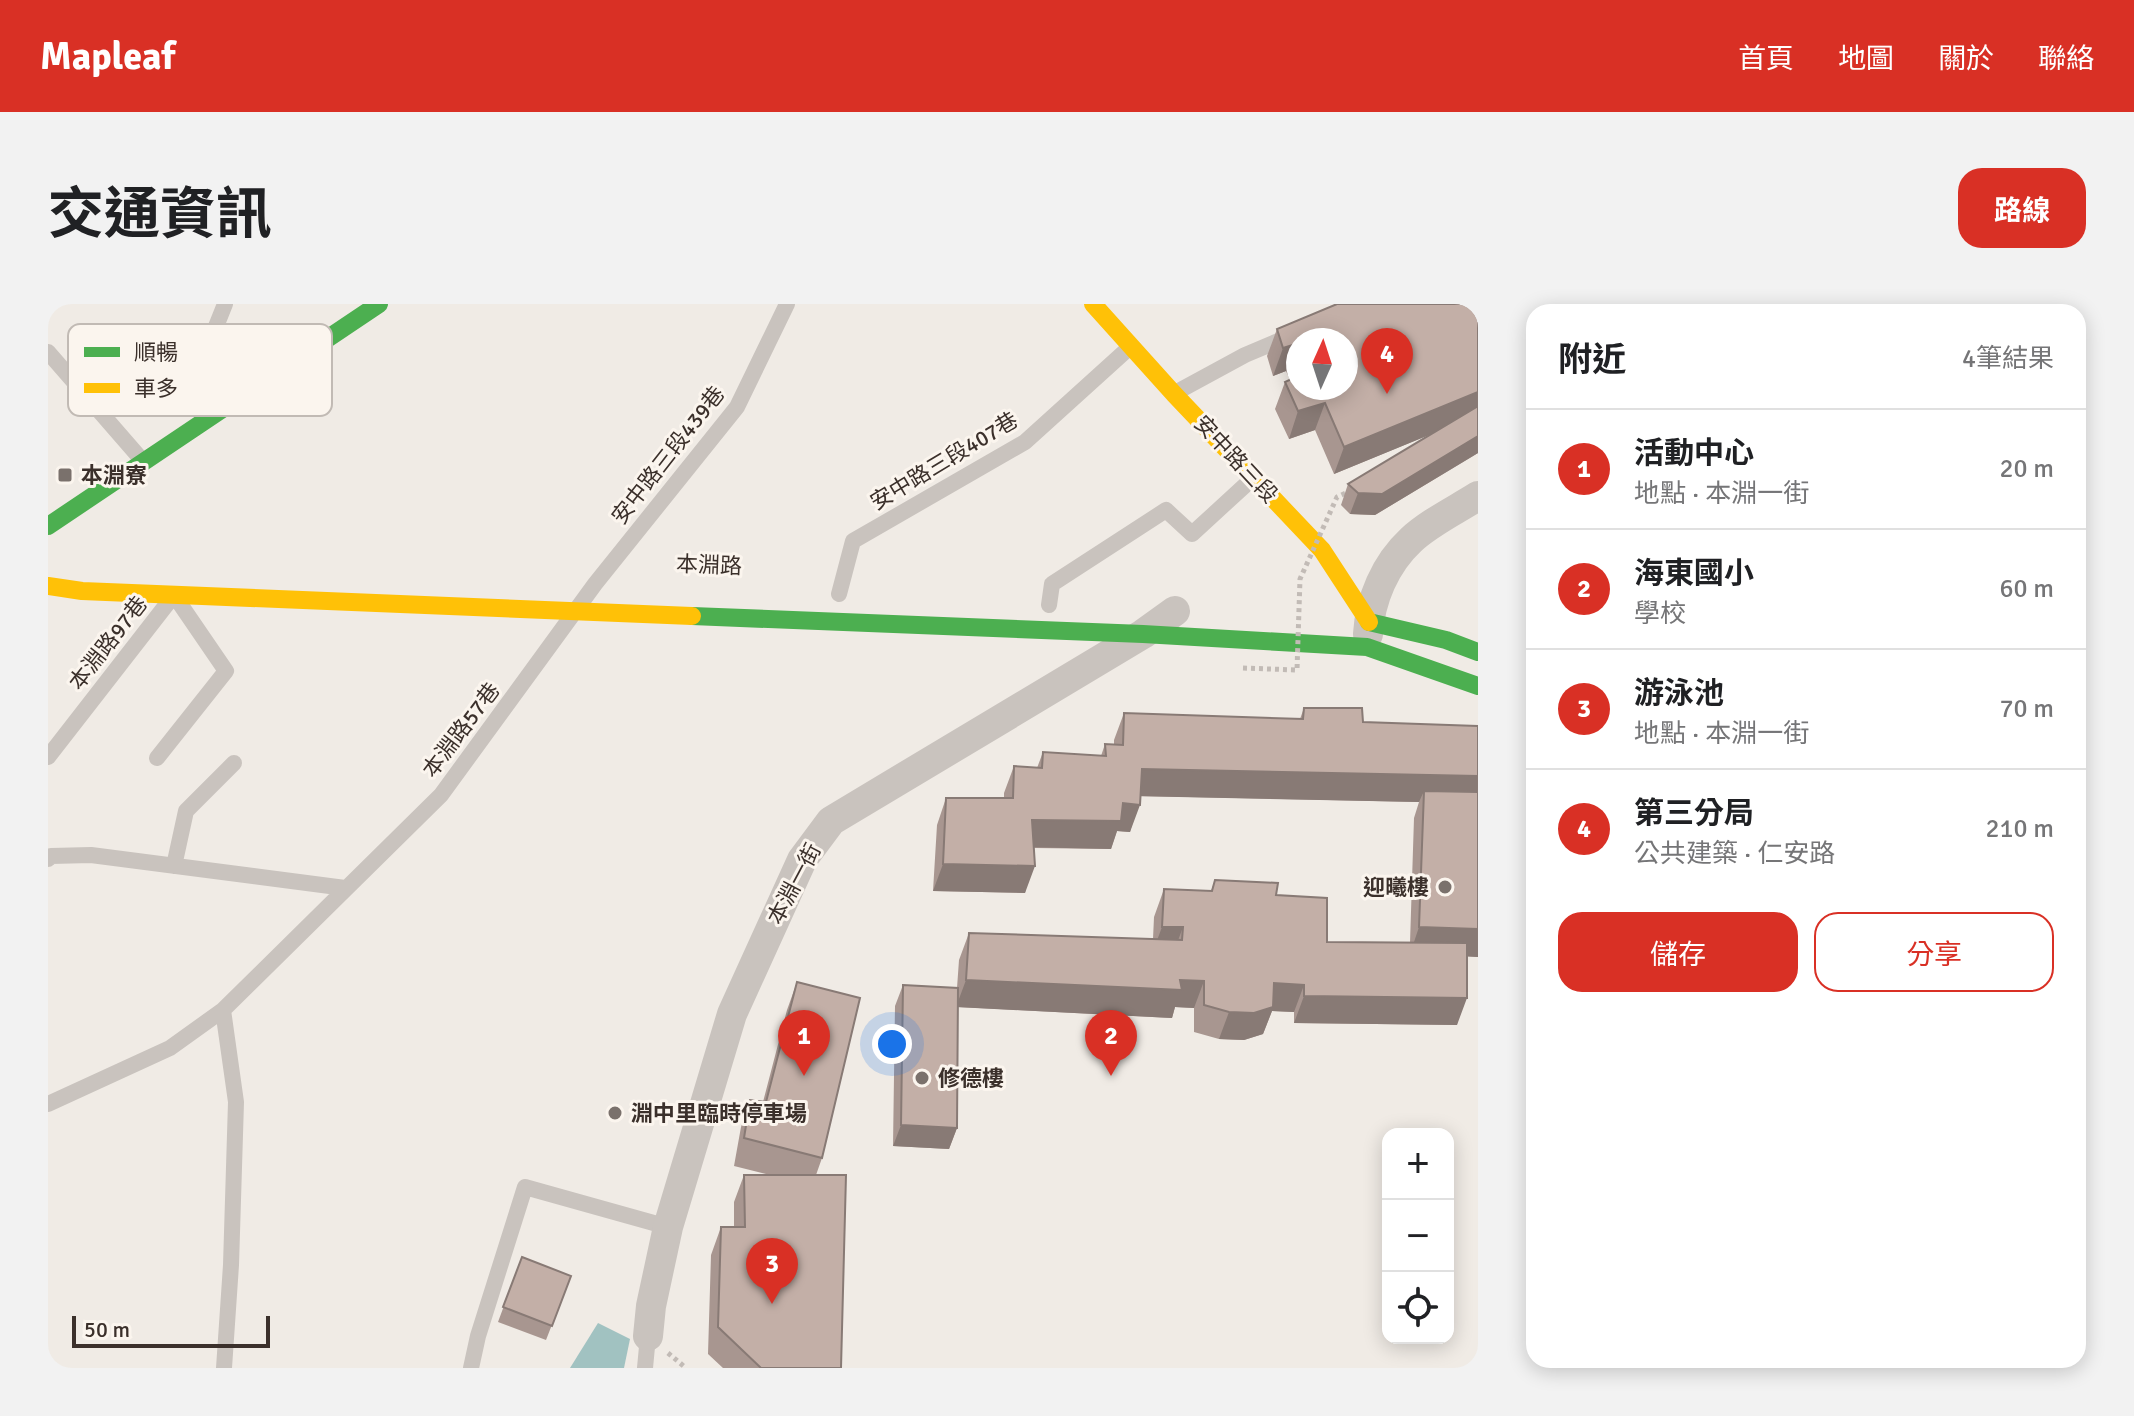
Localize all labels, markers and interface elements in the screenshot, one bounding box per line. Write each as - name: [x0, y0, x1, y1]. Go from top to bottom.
- text: Mapleaf: [40, 33, 175, 80]
- text: 首頁: [1738, 42, 1794, 76]
- text: 地圖: [1838, 42, 1894, 76]
- text: 關於: [1938, 42, 1994, 76]
- text: 聯絡: [2038, 42, 2094, 76]
- button: 路線: [1958, 168, 2086, 248]
- text: 交通資訊: [48, 180, 272, 249]
- legend: [68, 324, 332, 416]
- north arrow: [1286, 328, 1358, 400]
- pin: 4: [1361, 328, 1413, 394]
- text: 順暢: [134, 339, 178, 366]
- text: 附近: [1558, 339, 1626, 381]
- text: 4筆結果: [1962, 343, 2054, 375]
- text: 車多: [134, 375, 178, 402]
- street label: 安中路三段439巷: [606, 381, 730, 529]
- street label: 安中路三段407巷: [865, 406, 1023, 516]
- street label: 安中路三段: [1189, 410, 1283, 508]
- text: 活動中心: [1634, 435, 1754, 472]
- text: 1: [1577, 453, 1591, 485]
- text: 20 m: [1999, 453, 2054, 485]
- place label: 本淵寮: [81, 462, 147, 489]
- marker: 本淵寮: [56, 466, 74, 484]
- text: 地點 · 本淵一街: [1634, 478, 1809, 510]
- street label: 本淵路: [676, 550, 742, 580]
- text: 海東國小: [1634, 555, 1754, 592]
- text: 2: [1577, 573, 1591, 605]
- text: 60 m: [1999, 573, 2054, 605]
- street label: 本淵路97巷: [63, 591, 153, 695]
- text: 學校: [1634, 598, 1686, 630]
- text: 游泳池: [1634, 675, 1724, 712]
- street label: 本淵路57巷: [417, 677, 505, 783]
- text: 3: [1577, 693, 1591, 725]
- text: 70 m: [1999, 693, 2054, 725]
- text: 地點 · 本淵一街: [1634, 718, 1809, 750]
- text: 第三分局: [1634, 795, 1754, 832]
- text: 4: [1577, 813, 1591, 845]
- text: 210 m: [1985, 813, 2054, 845]
- text: 公共建築 · 仁安路: [1634, 838, 1835, 870]
- street label: 本淵一街: [761, 839, 827, 929]
- place label: 迎曦樓: [1363, 874, 1429, 901]
- marker: 迎曦樓: [1436, 878, 1454, 896]
- button: 儲存: [1558, 912, 1798, 992]
- button: 分享: [1814, 912, 2054, 992]
- pin: 1: [778, 1010, 830, 1076]
- pin: 2: [1085, 1010, 1137, 1076]
- your location: [872, 1024, 912, 1064]
- place label: 修德樓: [938, 1065, 1004, 1092]
- marker: 修德樓: [913, 1069, 931, 1087]
- place label: 淵中里臨時停車場: [631, 1100, 807, 1127]
- marker: 淵中里臨時停車場: [606, 1104, 624, 1122]
- map controls: [1382, 1128, 1454, 1344]
- button: +: [1382, 1128, 1454, 1200]
- button: −: [1382, 1200, 1454, 1272]
- pin: 3: [746, 1238, 798, 1304]
- button: locate: [1382, 1272, 1454, 1344]
- scale bar: [72, 1312, 270, 1348]
- text: 50 m: [84, 1316, 130, 1343]

